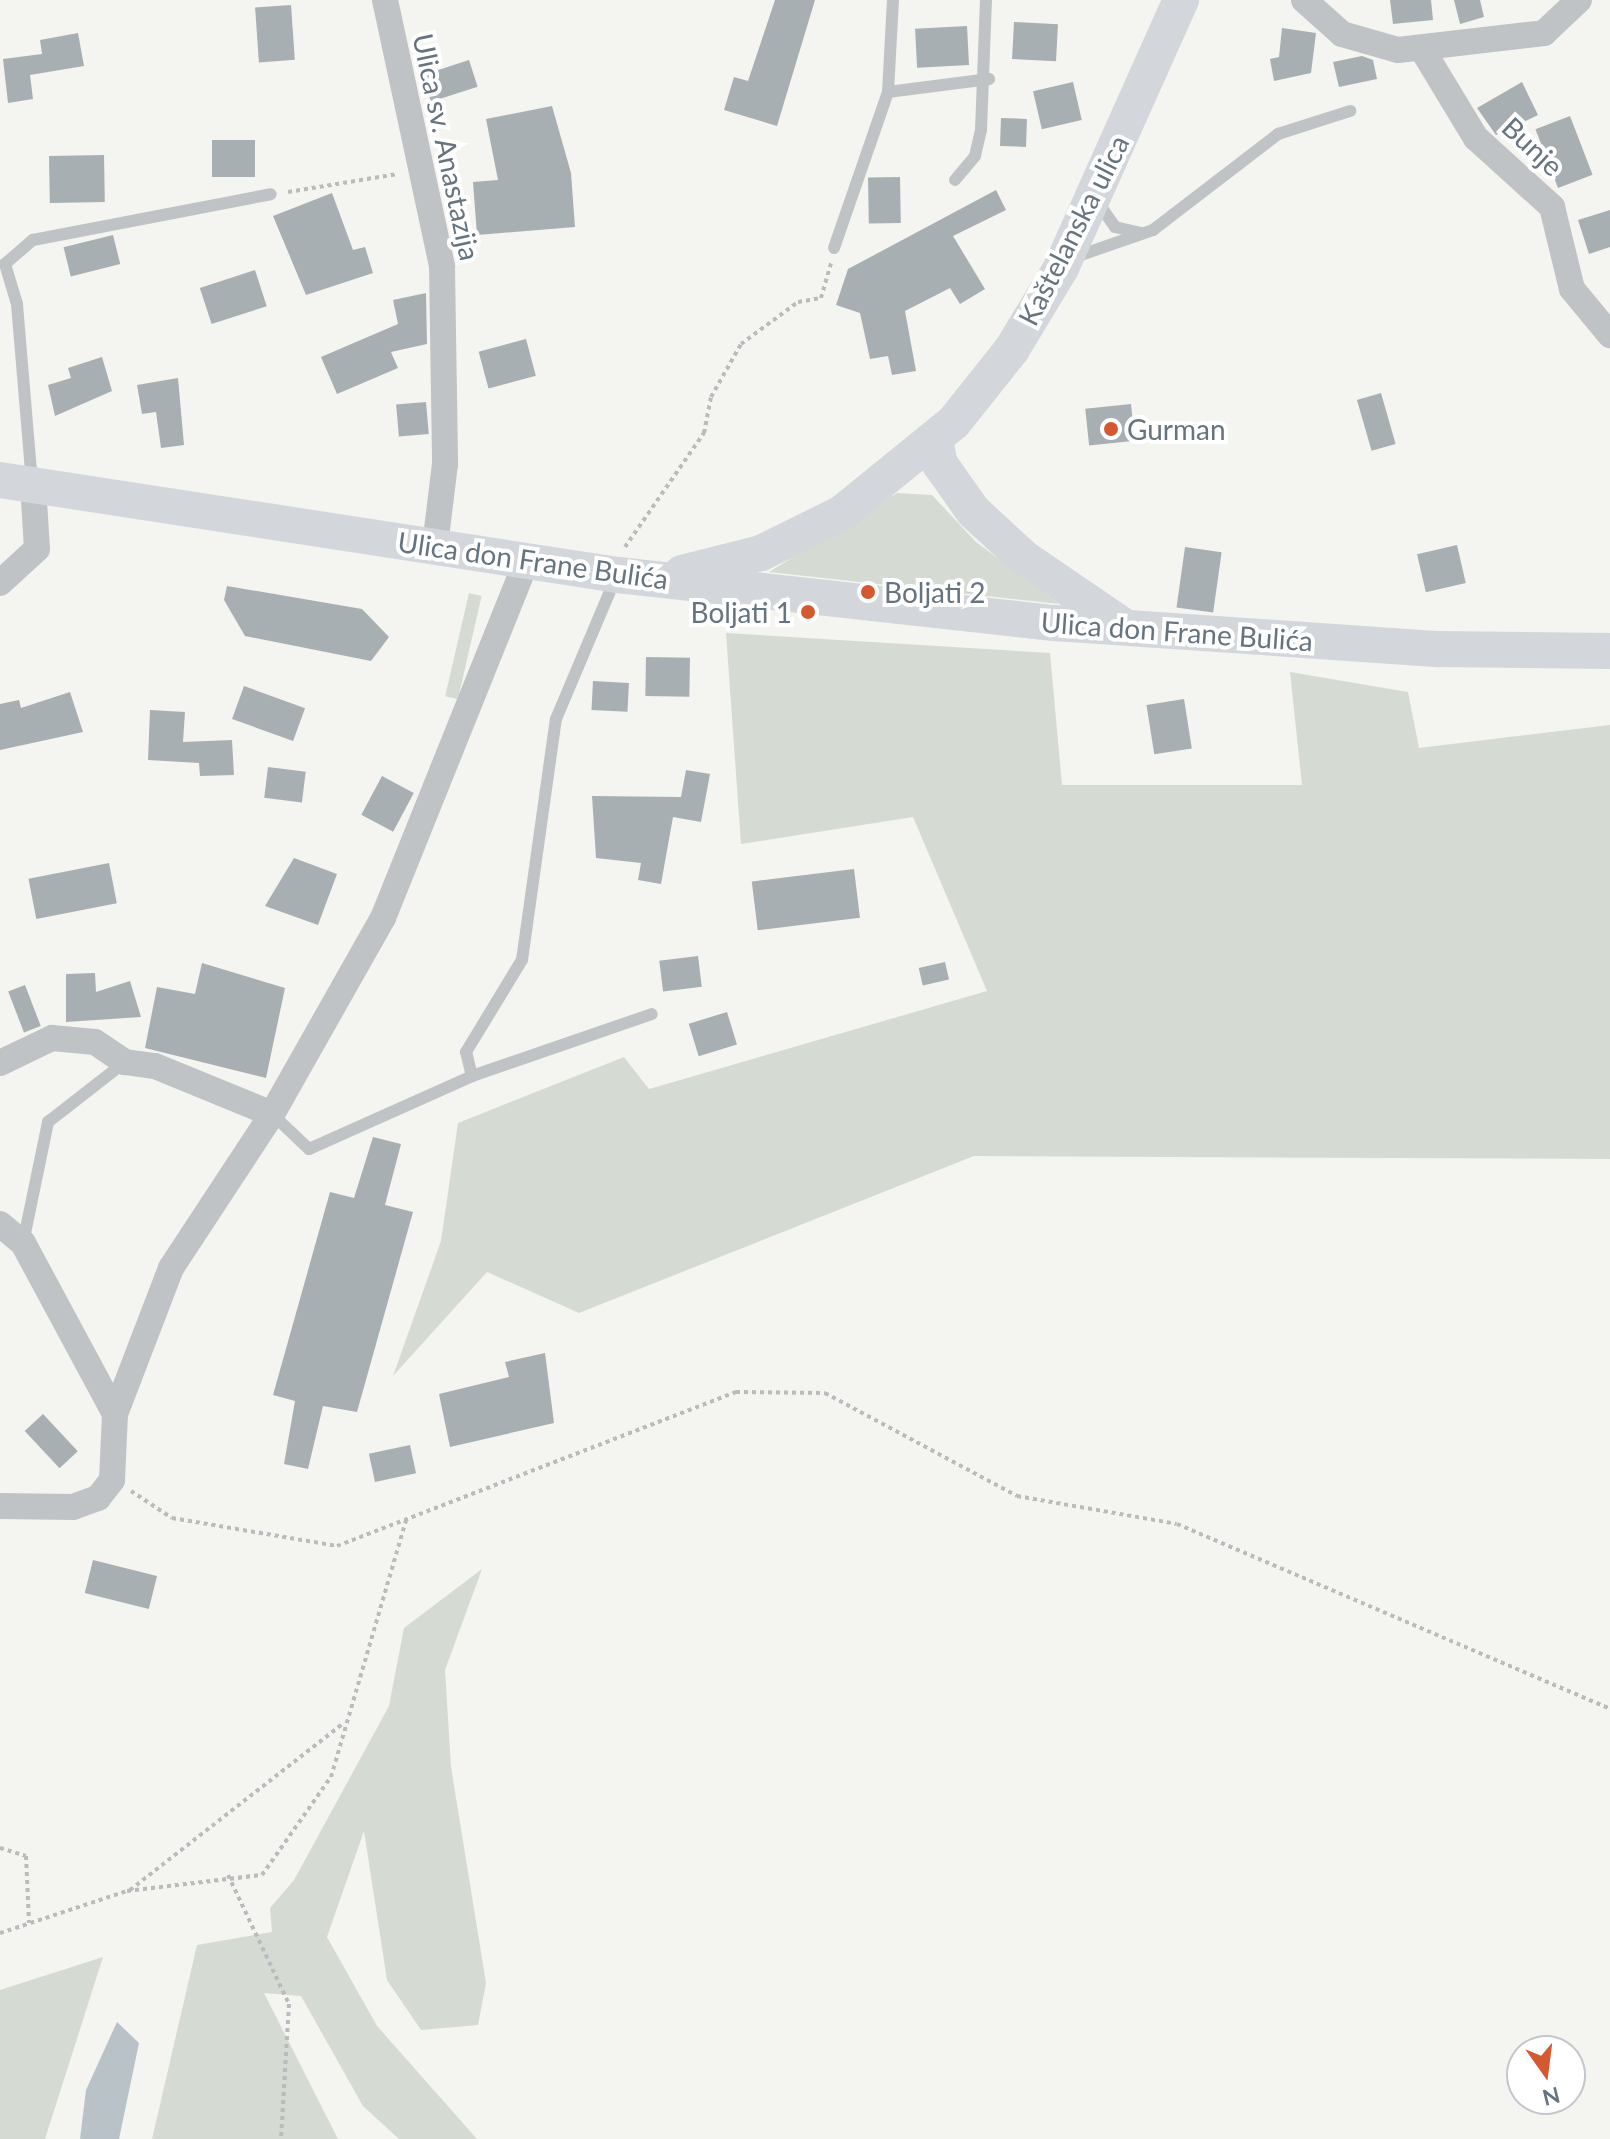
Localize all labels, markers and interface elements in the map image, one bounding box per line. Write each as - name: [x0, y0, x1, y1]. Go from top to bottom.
- street label: Ulica sv. Anastazija: [406, 30, 488, 264]
- street label: Bunje: [1496, 110, 1570, 182]
- street label: Kaštelanska ulica: [1011, 129, 1135, 331]
- place label: Gurman: [1127, 412, 1226, 446]
- marker: Gurman: [1102, 420, 1120, 438]
- street label: Ulica don Frane Bulića: [396, 524, 670, 596]
- place label: Boljati 2: [884, 575, 985, 609]
- marker: Boljati 2: [859, 583, 877, 601]
- place label: Boljati 1: [691, 595, 792, 629]
- marker: Boljati 1: [799, 603, 817, 621]
- street label: Ulica don Frane Bulića: [1040, 605, 1314, 657]
- north arrow: [1506, 2035, 1586, 2115]
- text: N: [1540, 2082, 1563, 2112]

